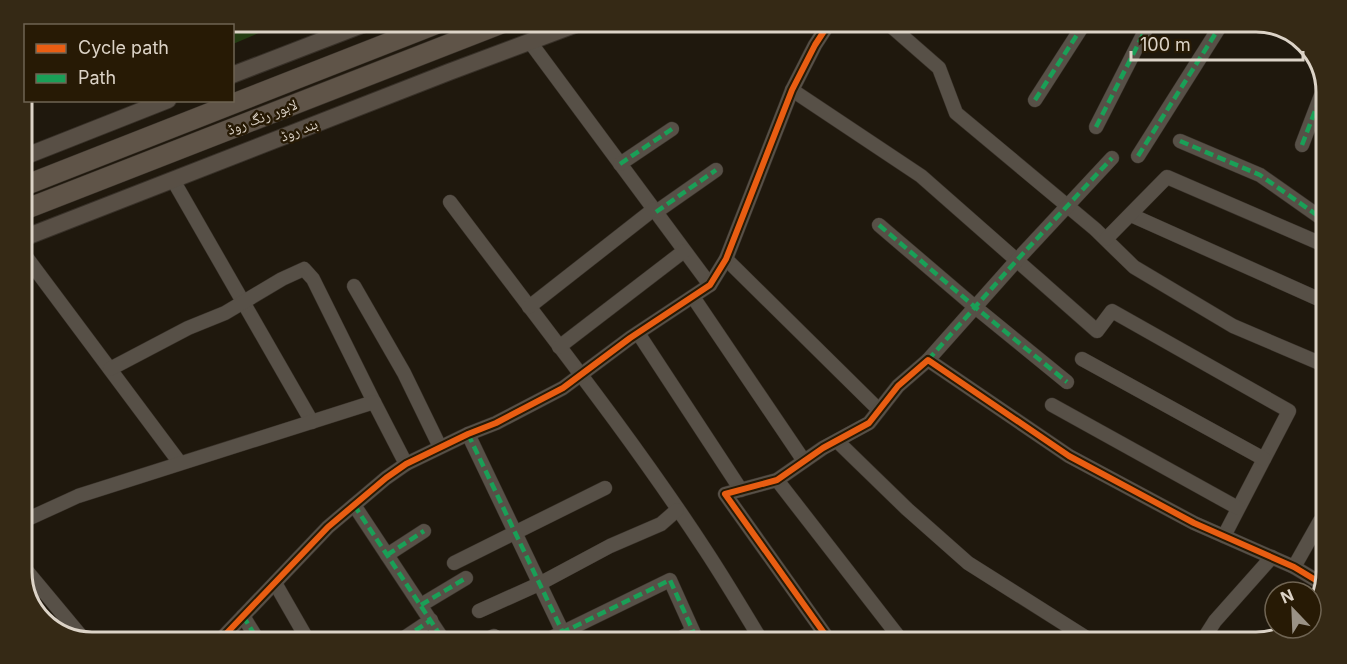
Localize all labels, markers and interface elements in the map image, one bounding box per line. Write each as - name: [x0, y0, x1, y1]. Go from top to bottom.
- legend: [24, 24, 234, 102]
- scale bar: [1131, 24, 1304, 62]
- text: 100 m: [1140, 34, 1191, 55]
- text: Cycle path: [78, 37, 169, 58]
- text: Path: [78, 67, 116, 88]
- street label: لاہور رنگ روڈ: [224, 94, 300, 139]
- street label: بند روڈ: [277, 114, 320, 145]
- north arrow: [1263, 580, 1323, 640]
- text: N: [1278, 585, 1297, 608]

